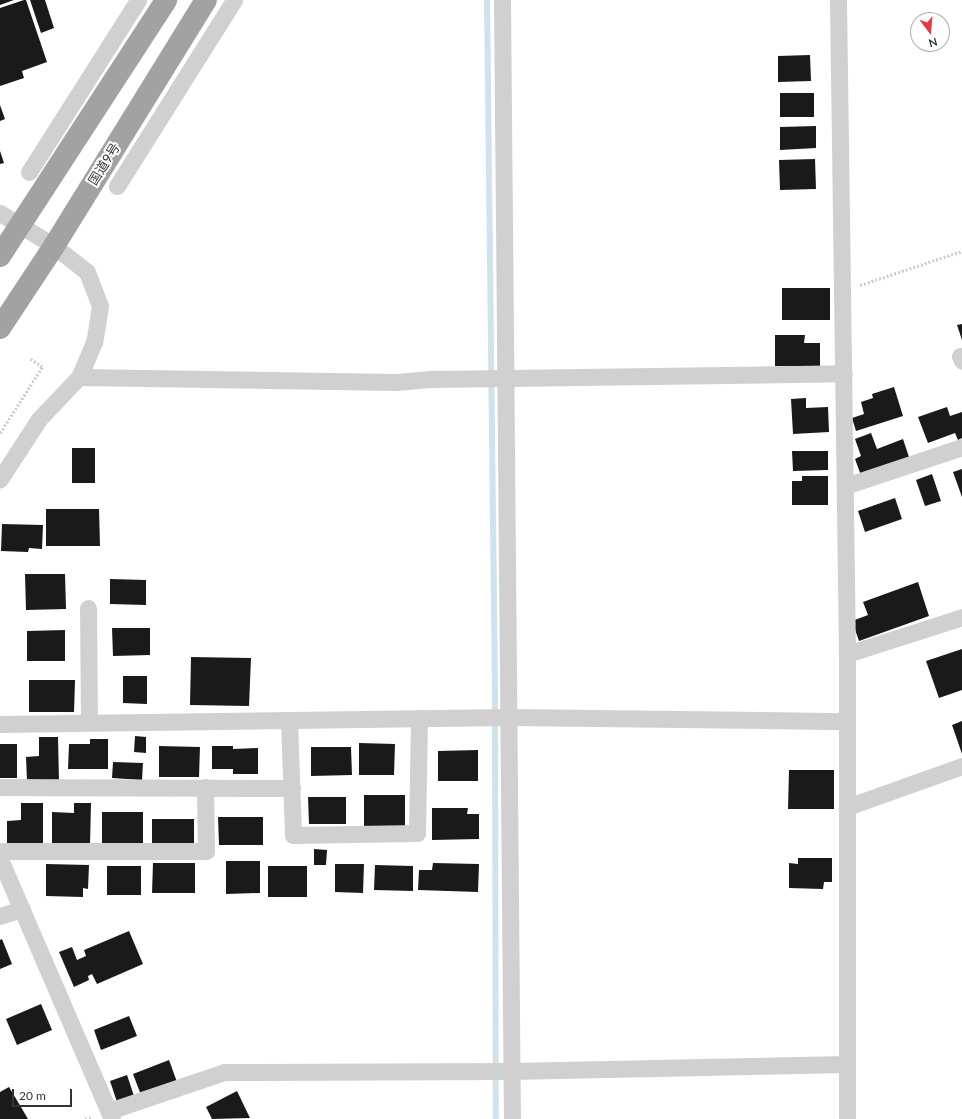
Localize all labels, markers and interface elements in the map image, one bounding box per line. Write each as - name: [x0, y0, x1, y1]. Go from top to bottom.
- north arrow: [910, 12, 950, 52]
- text: N: [927, 36, 939, 50]
- street label: 国道9号: [85, 140, 123, 188]
- scale bar: [14, 1081, 74, 1107]
- text: 20 m: [19, 1088, 46, 1103]

